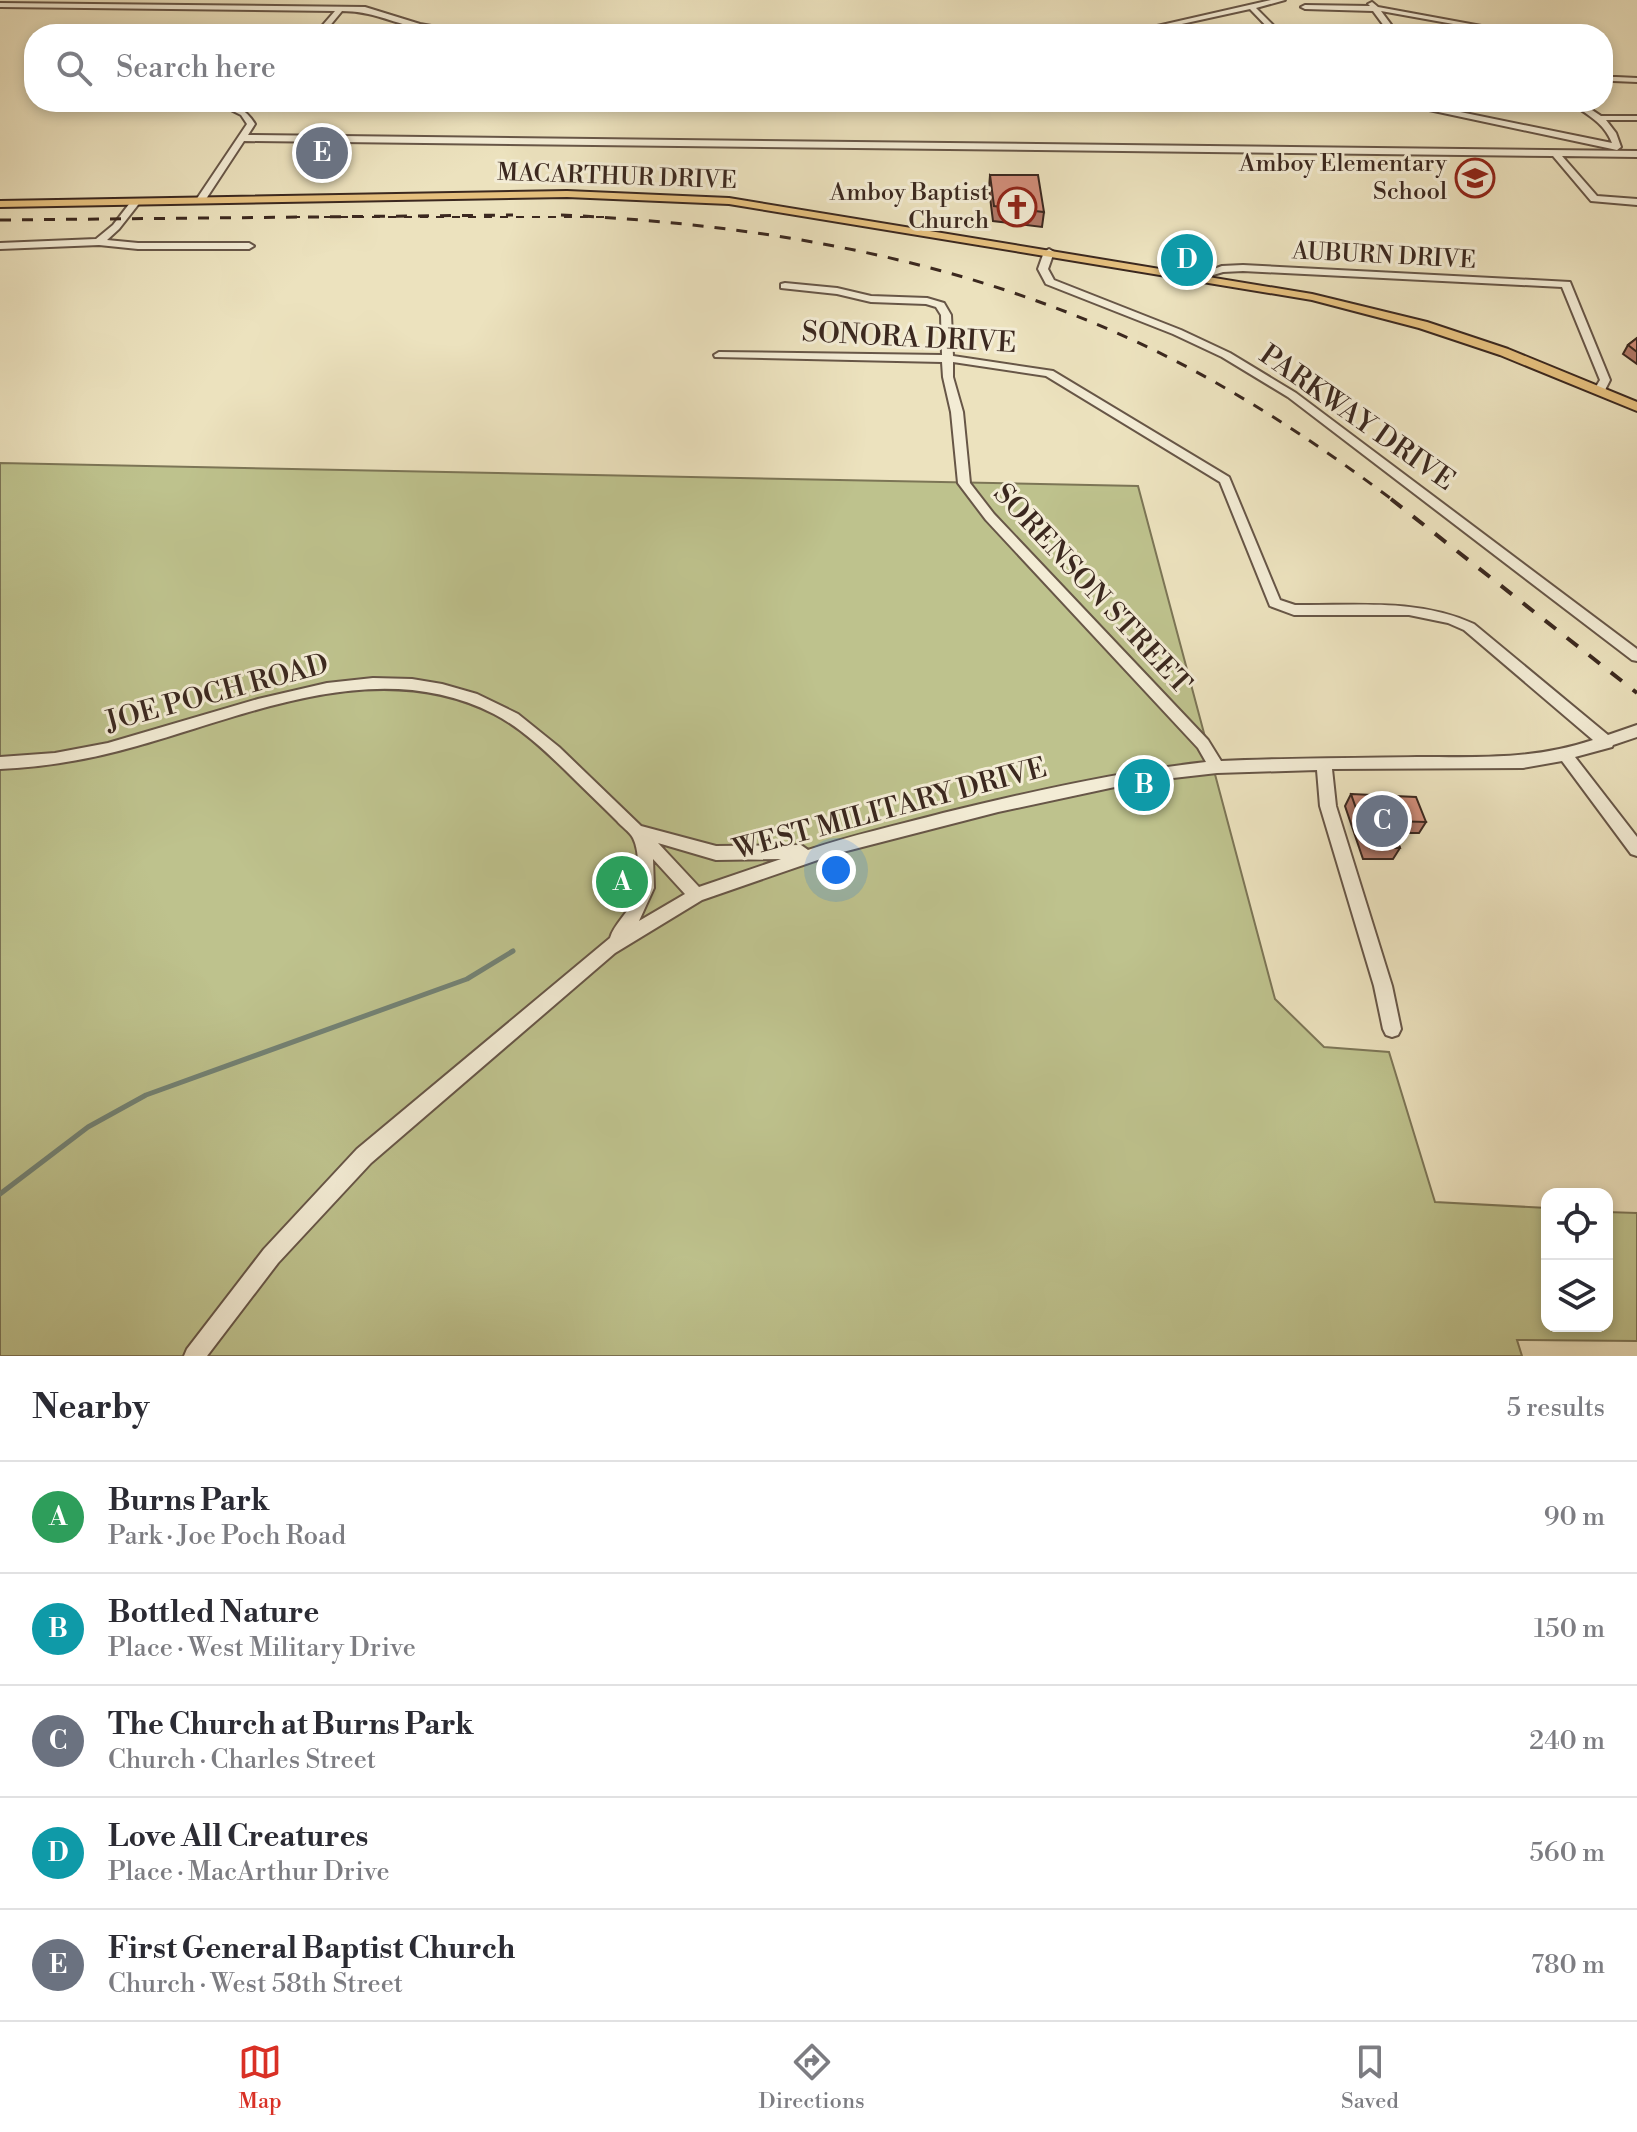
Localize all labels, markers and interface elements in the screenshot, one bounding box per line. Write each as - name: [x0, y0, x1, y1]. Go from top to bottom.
- search box: [24, 24, 1613, 112]
- icon: search: [52, 46, 96, 90]
- text: Search here: [116, 49, 276, 87]
- pin: E: [296, 123, 348, 183]
- place label: Amboy Elementary School: [1238, 149, 1447, 207]
- school or university icon: Amboy Elementary School: [1454, 157, 1496, 199]
- street label: MACARTHUR DRIVE: [497, 158, 737, 196]
- place label: Amboy Baptist Church: [829, 178, 989, 236]
- church icon: Amboy Baptist Church: [996, 186, 1038, 228]
- pin: D: [1161, 230, 1213, 290]
- street label: AUBURN DRIVE: [1290, 236, 1477, 276]
- street label: SONORA DRIVE: [801, 315, 1017, 361]
- street label: PARKWAY DRIVE: [1253, 338, 1461, 498]
- street label: SORENSON STREET: [986, 477, 1198, 701]
- street label: JOE POCH ROAD: [101, 646, 332, 740]
- street label: WEST MILITARY DRIVE: [729, 750, 1051, 868]
- pin: B: [1118, 755, 1170, 815]
- pin: C: [1356, 791, 1408, 851]
- your location: [816, 850, 856, 890]
- pin: A: [596, 852, 648, 912]
- map controls: [1541, 1188, 1613, 1332]
- button: locate: [1541, 1188, 1613, 1260]
- button: layers: [1541, 1260, 1613, 1332]
- text: Nearby: [32, 1387, 150, 1429]
- text: 5 results: [1507, 1392, 1605, 1424]
- text: Burns Park: [108, 1482, 269, 1520]
- text: A: [49, 1501, 67, 1533]
- text: 90 m: [1544, 1501, 1605, 1533]
- text: Park · Joe Poch Road: [108, 1520, 346, 1552]
- text: Bottled Nature: [108, 1594, 319, 1632]
- text: B: [48, 1613, 68, 1645]
- text: 150 m: [1534, 1613, 1605, 1645]
- text: Place · West Military Drive: [108, 1632, 416, 1664]
- text: The Church at Burns Park: [108, 1706, 474, 1744]
- text: C: [49, 1725, 67, 1757]
- text: 240 m: [1529, 1725, 1605, 1757]
- text: Church · Charles Street: [108, 1744, 376, 1776]
- text: Love All Creatures: [108, 1818, 368, 1856]
- text: D: [48, 1837, 68, 1869]
- text: 560 m: [1530, 1837, 1605, 1869]
- text: Place · MacArthur Drive: [108, 1856, 390, 1888]
- text: First General Baptist Church: [108, 1930, 515, 1968]
- text: E: [49, 1949, 67, 1981]
- text: 780 m: [1531, 1949, 1605, 1981]
- text: Church · West 58th Street: [108, 1968, 403, 2000]
- tab: Map: [238, 2040, 282, 2115]
- tab: Directions: [759, 2040, 865, 2115]
- tab: Saved: [1341, 2040, 1399, 2115]

